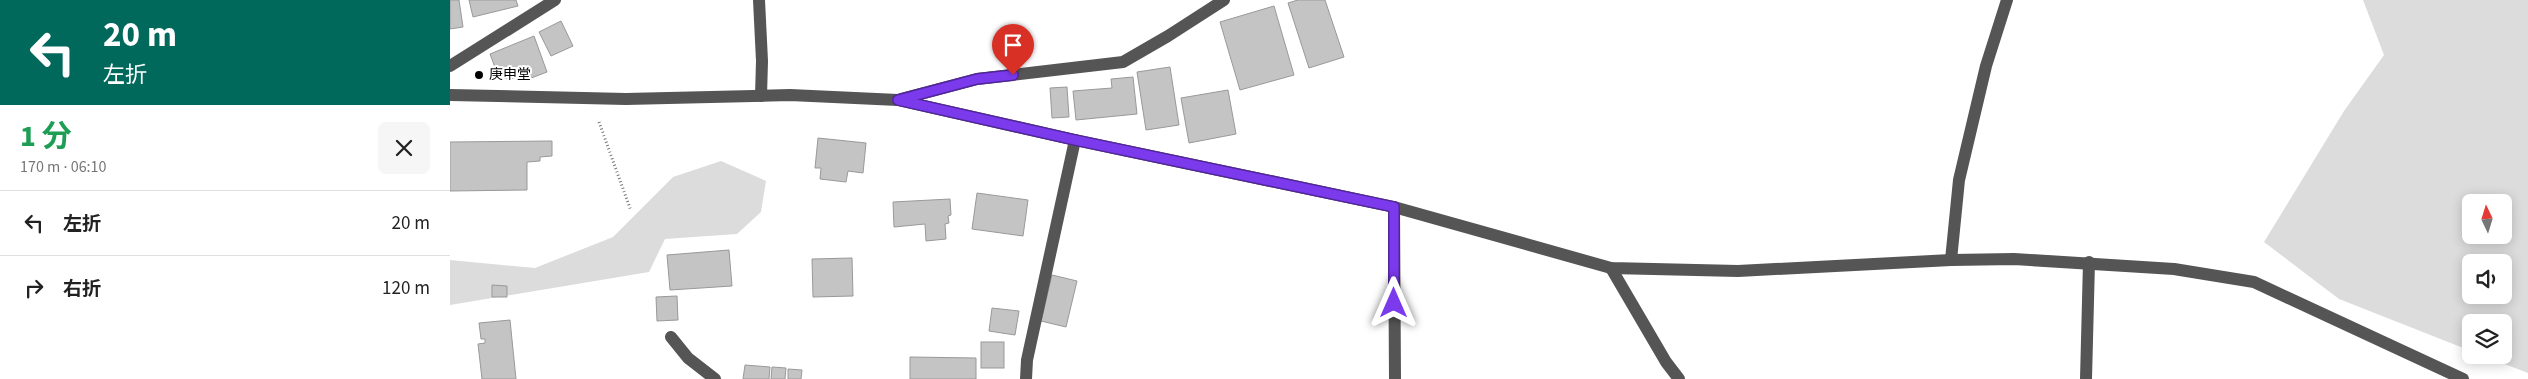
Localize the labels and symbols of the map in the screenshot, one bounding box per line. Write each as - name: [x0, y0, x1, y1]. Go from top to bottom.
- pin: [992, 24, 1034, 75]
- place label: 庚申堂: [489, 65, 531, 85]
- marker: 庚申堂: [473, 69, 485, 81]
- north arrow: [2462, 194, 2512, 244]
- position arrow: [1367, 276, 1419, 328]

